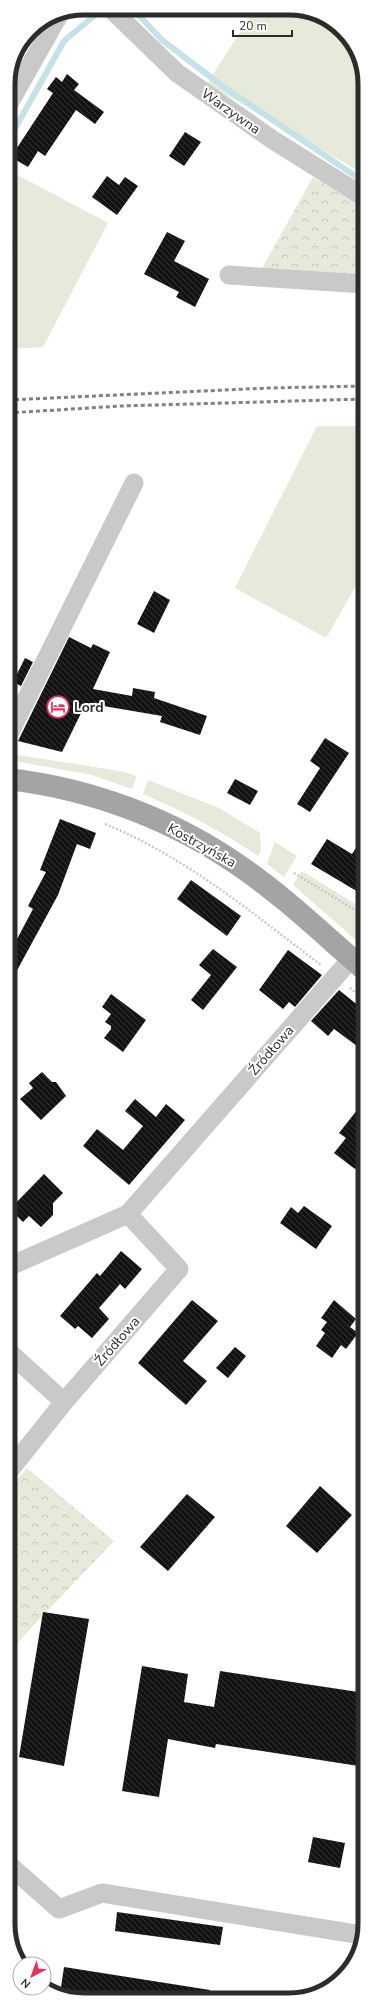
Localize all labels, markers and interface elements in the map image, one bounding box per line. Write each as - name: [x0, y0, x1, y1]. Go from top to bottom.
- scale bar: [233, 12, 292, 38]
- text: 20 m: [239, 18, 267, 34]
- street label: Warzywna: [197, 84, 264, 139]
- hotel icon: Lord: [45, 694, 71, 720]
- place label: Lord: [74, 698, 104, 717]
- street label: Kostrzyńska: [164, 819, 239, 872]
- street label: Źródłowa: [245, 1021, 298, 1079]
- street label: Źródłowa: [91, 1312, 144, 1370]
- north arrow: [12, 1956, 52, 1996]
- text: N: [18, 1975, 34, 1992]

